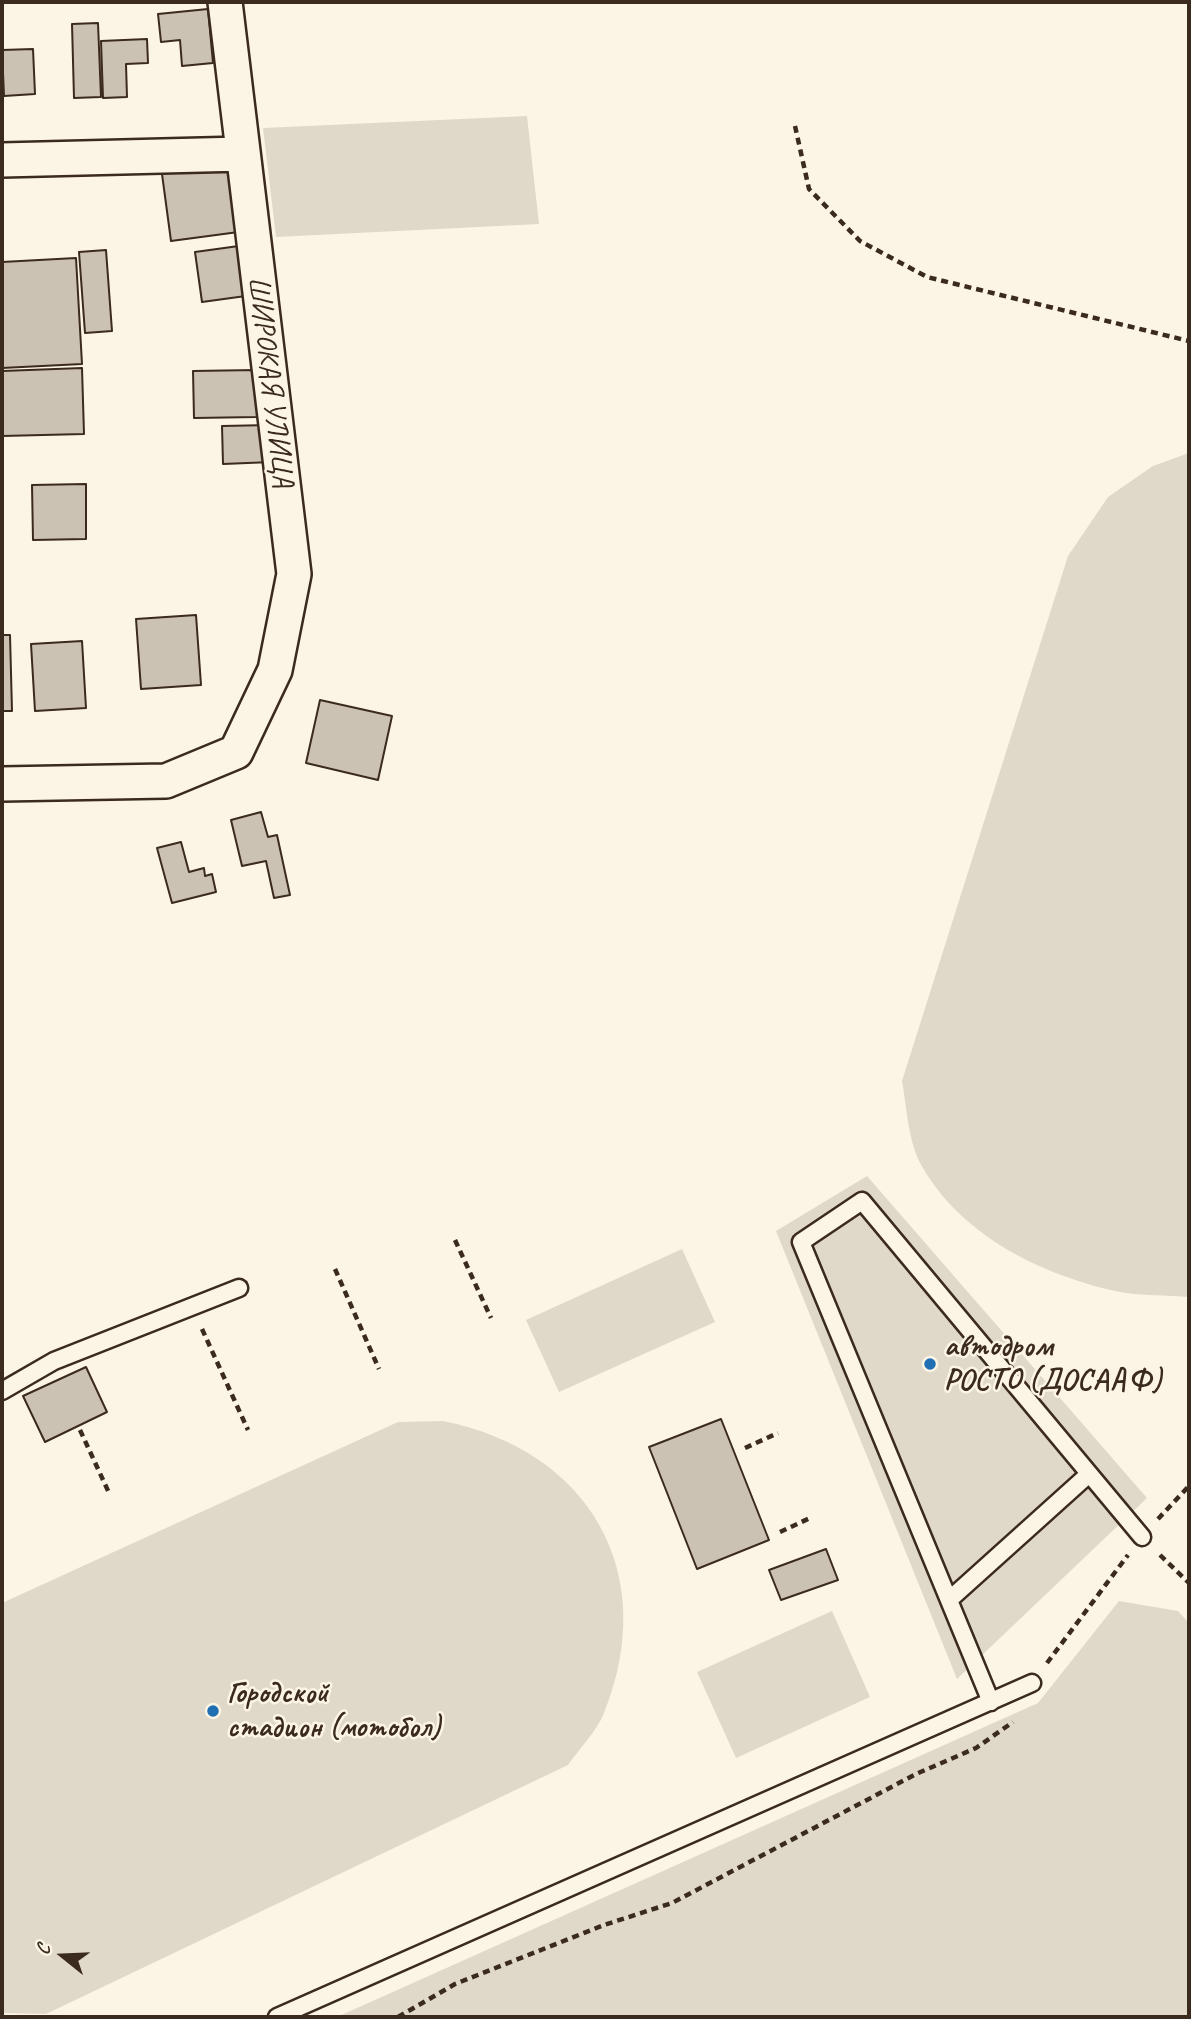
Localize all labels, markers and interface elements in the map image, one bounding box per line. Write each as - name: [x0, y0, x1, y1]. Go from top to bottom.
- street label: ШИРОКАЯ УЛИЦА: [239, 274, 301, 490]
- place label: автодром РОСТО (ДОСААФ): [944, 1329, 1161, 1400]
- marker: автодром РОСТО (ДОСААФ): [922, 1356, 938, 1372]
- place label: Городской стадион (мотобол): [227, 1676, 441, 1746]
- marker: Городской стадион (мотобол): [205, 1703, 221, 1719]
- north arrow: [28, 1921, 98, 1991]
- text: С: [30, 1941, 56, 1958]

